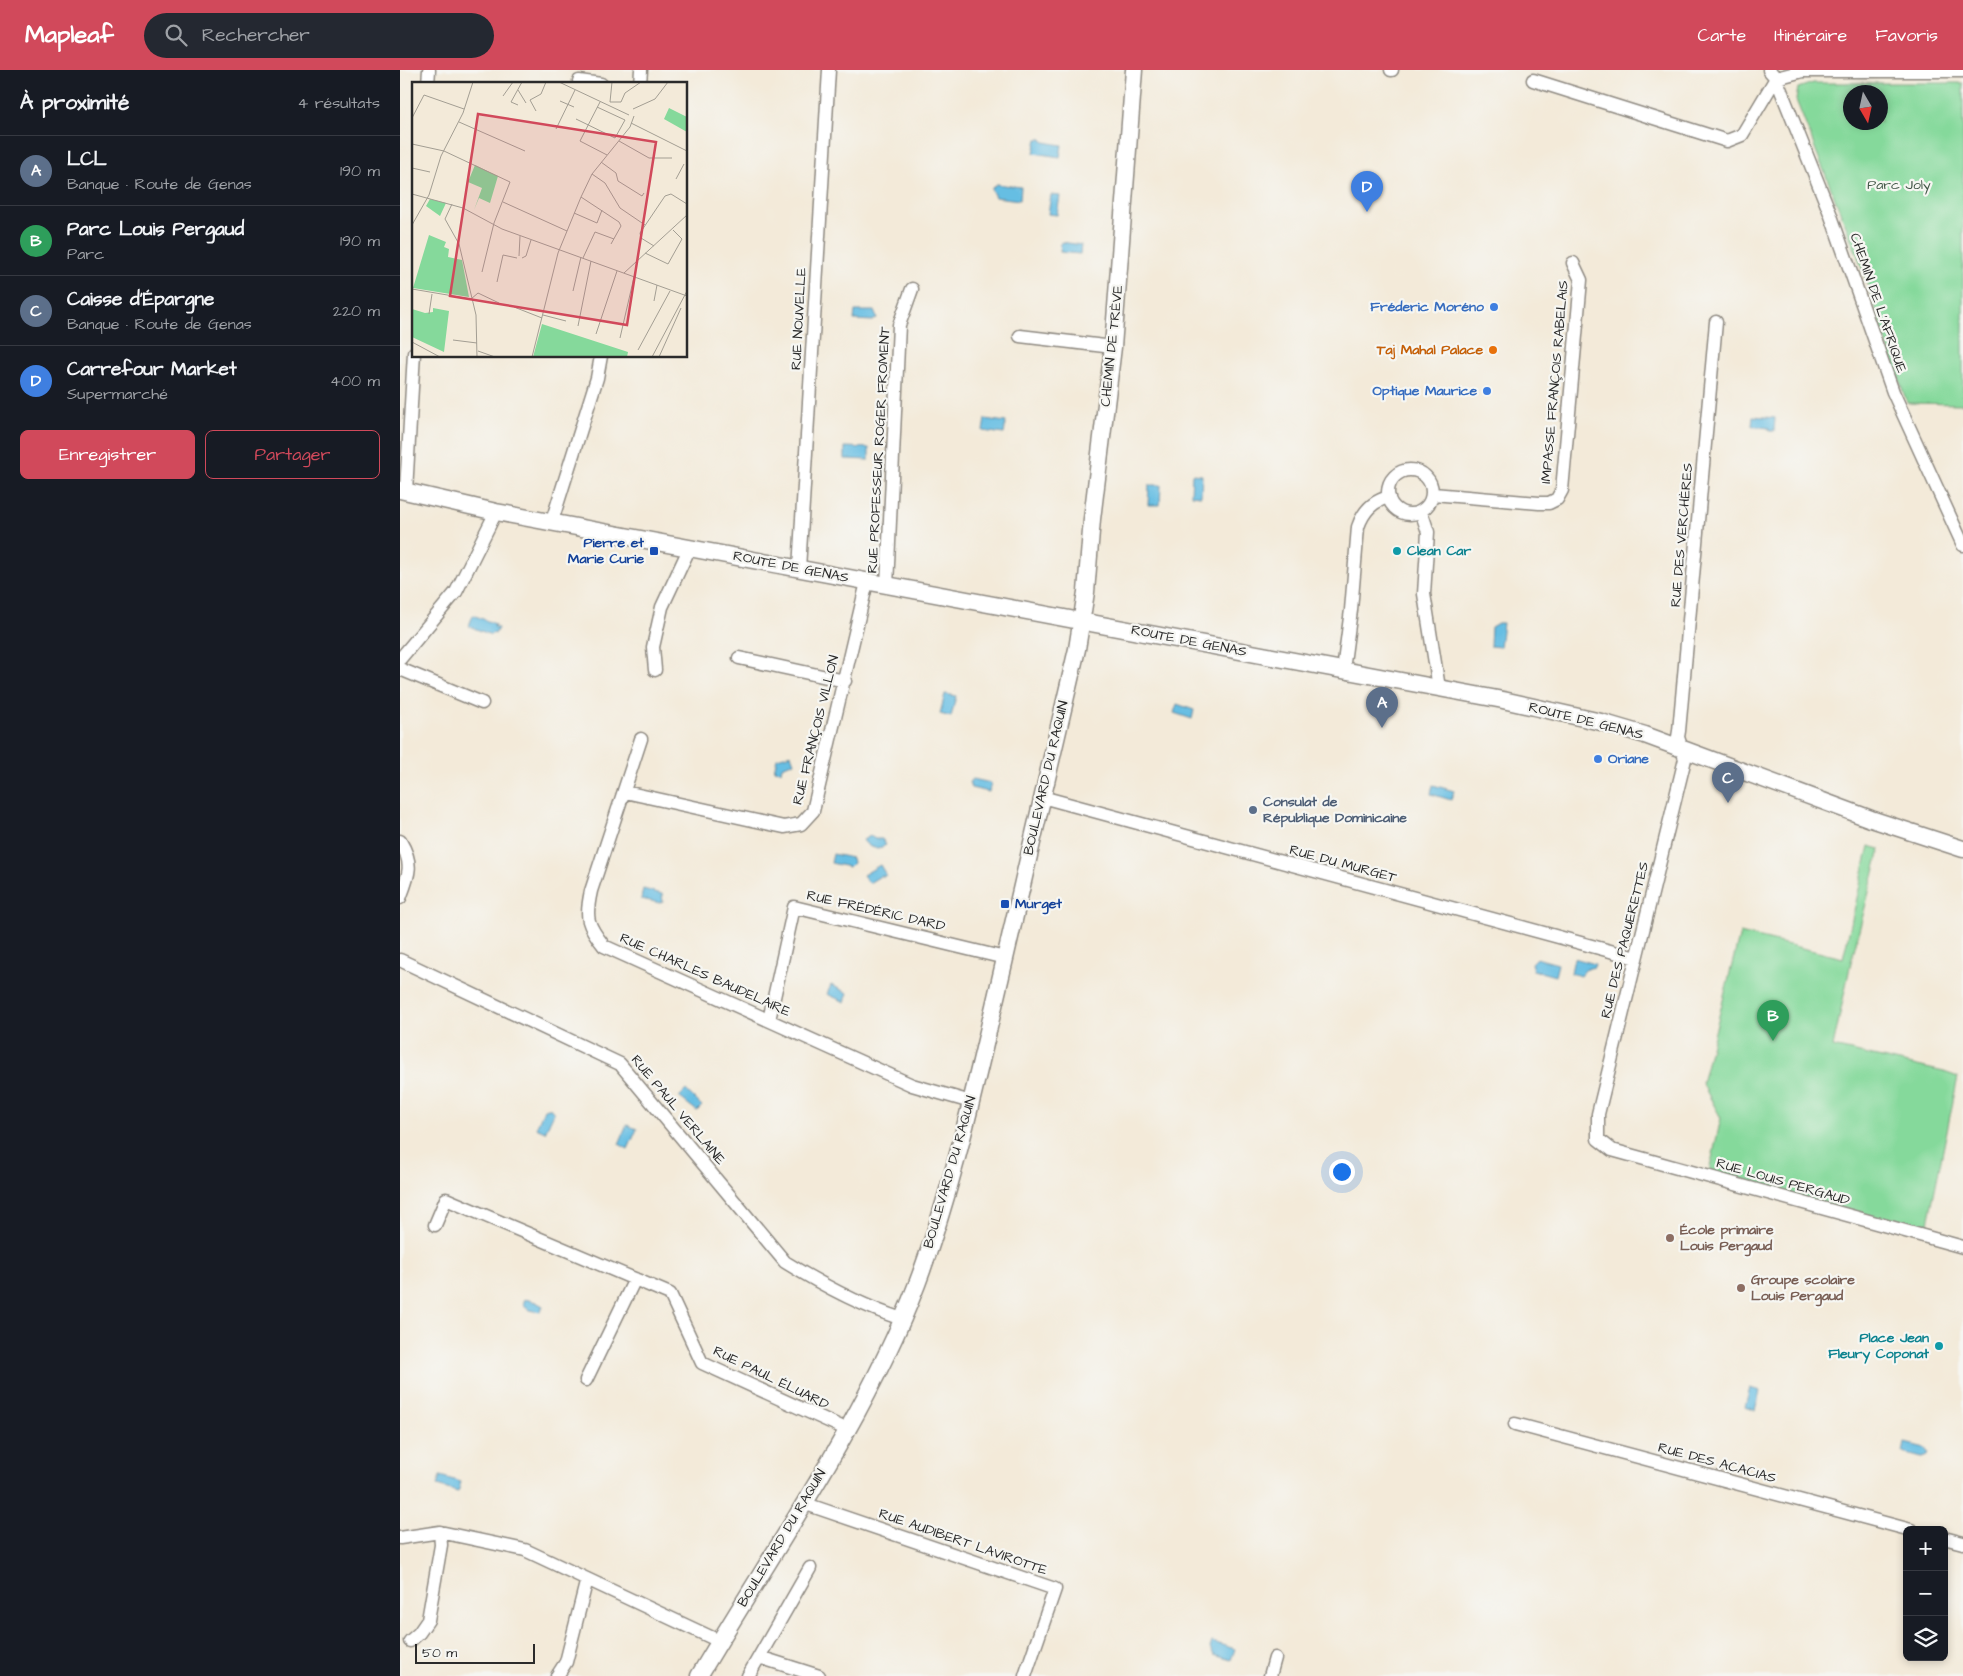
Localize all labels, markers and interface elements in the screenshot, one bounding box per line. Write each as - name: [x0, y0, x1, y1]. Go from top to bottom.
- search box: [144, 13, 494, 58]
- text: Mapleaf: [25, 18, 114, 52]
- icon: search: [162, 21, 190, 49]
- text: Rechercher: [202, 22, 310, 49]
- text: Carte: [1697, 23, 1746, 48]
- text: Itinéraire: [1774, 23, 1847, 48]
- text: Favoris: [1875, 23, 1938, 48]
- inset map: [412, 82, 688, 358]
- north arrow: [1843, 85, 1888, 130]
- text: À proximité: [20, 88, 129, 117]
- text: 4 résultats: [297, 92, 380, 114]
- text: LCL: [67, 146, 107, 173]
- text: A: [31, 160, 41, 182]
- text: 190 m: [340, 160, 380, 182]
- pin: D: [1351, 171, 1383, 212]
- text: Banque · Route de Genas: [67, 173, 252, 195]
- park label: Parc Joly: [1867, 175, 1931, 195]
- text: Parc Louis Pergaud: [67, 216, 244, 243]
- text: B: [30, 230, 42, 252]
- text: 190 m: [340, 230, 380, 252]
- street label: CHEMIN DE L'AFRIQUE: [1845, 230, 1912, 376]
- text: Parc: [67, 243, 104, 265]
- street label: RUE NOUVELLE: [786, 267, 812, 371]
- street label: IMPASSE FRANÇOIS RABELAIS: [1536, 280, 1574, 484]
- street label: CHEMIN DE TRÈVE: [1096, 284, 1128, 408]
- text: Caisse d'Épargne: [67, 286, 214, 313]
- place label: Fréderic Moréno: [1370, 297, 1484, 317]
- text: C: [30, 300, 42, 322]
- text: 220 m: [333, 300, 380, 322]
- marker: Fréderic Moréno: [1488, 301, 1500, 313]
- text: Banque · Route de Genas: [67, 313, 252, 335]
- street label: RUE PROFESSEUR ROGER FROMENT: [863, 326, 895, 574]
- place label: Taj Mahal Palace: [1376, 340, 1483, 360]
- marker: Taj Mahal Palace: [1487, 344, 1499, 356]
- text: Carrefour Market: [67, 356, 237, 383]
- text: D: [31, 370, 41, 392]
- text: 400 m: [330, 370, 380, 392]
- place label: Optique Maurice: [1372, 381, 1477, 401]
- text: Supermarché: [67, 383, 168, 405]
- marker: Optique Maurice: [1481, 385, 1493, 397]
- button: Enregistrer: [20, 430, 195, 479]
- button: Partager: [205, 430, 380, 479]
- street label: RUE DES VERCHÈRES: [1666, 462, 1698, 608]
- place label: Pierre et Marie Curie: [568, 533, 644, 569]
- place label: Clean Car: [1407, 541, 1471, 561]
- marker: Pierre et Marie Curie: [648, 545, 660, 557]
- marker: Clean Car: [1391, 545, 1403, 557]
- street label: ROUTE DE GENAS: [731, 546, 851, 588]
- street label: ROUTE DE GENAS: [1129, 620, 1249, 662]
- street label: RUE FRANÇOIS VILLON: [788, 653, 844, 807]
- pin: A: [1366, 687, 1398, 728]
- street label: ROUTE DE GENAS: [1527, 697, 1645, 745]
- street label: BOULEVARD DU RAQUIN: [1019, 699, 1074, 857]
- place label: Oriane: [1608, 749, 1649, 769]
- marker: Oriane: [1592, 753, 1604, 765]
- pin: C: [1712, 762, 1744, 803]
- place label: Consulat de République Dominicaine: [1263, 792, 1407, 828]
- marker: Consulat de République Dominicaine: [1247, 804, 1259, 816]
- street label: RUE DU MURGET: [1287, 840, 1399, 888]
- street label: RUE DES PAQUERETTES: [1596, 860, 1654, 1020]
- street label: RUE FRÉDÉRIC DARD: [805, 885, 947, 937]
- place label: Murget: [1015, 894, 1062, 915]
- marker: Murget: [999, 898, 1011, 910]
- street label: RUE CHARLES BAUDELAIRE: [617, 928, 794, 1022]
- pin: B: [1757, 1000, 1789, 1041]
- street label: RUE PAUL VERLAINE: [626, 1051, 730, 1170]
- street label: BOULEVARD DU RAQUIN: [919, 1093, 981, 1251]
- street label: RUE LOUIS PERGAUD: [1714, 1153, 1852, 1211]
- your location: [1329, 1159, 1355, 1185]
- place label: École primaire Louis Pergaud: [1680, 1220, 1774, 1257]
- marker: École primaire Louis Pergaud: [1664, 1232, 1676, 1244]
- place label: Groupe scolaire Louis Pergaud: [1751, 1270, 1855, 1307]
- marker: Groupe scolaire Louis Pergaud: [1735, 1282, 1747, 1294]
- place label: Place Jean Fleury Coponat: [1828, 1328, 1929, 1364]
- marker: Place Jean Fleury Coponat: [1933, 1340, 1945, 1352]
- street label: RUE PAUL ÉLUARD: [710, 1341, 832, 1415]
- street label: RUE DES ACACIAS: [1656, 1438, 1778, 1488]
- street label: BOULEVARD DU RAQUIN: [733, 1465, 831, 1611]
- street label: RUE AUDIBERT LAVIROTTE: [876, 1504, 1051, 1580]
- map controls: [1903, 1526, 1948, 1661]
- button: +: [1903, 1526, 1948, 1571]
- button: −: [1903, 1571, 1948, 1616]
- button: layers: [1903, 1616, 1948, 1661]
- scale bar: [415, 1641, 535, 1664]
- text: 50 m: [422, 1643, 457, 1663]

